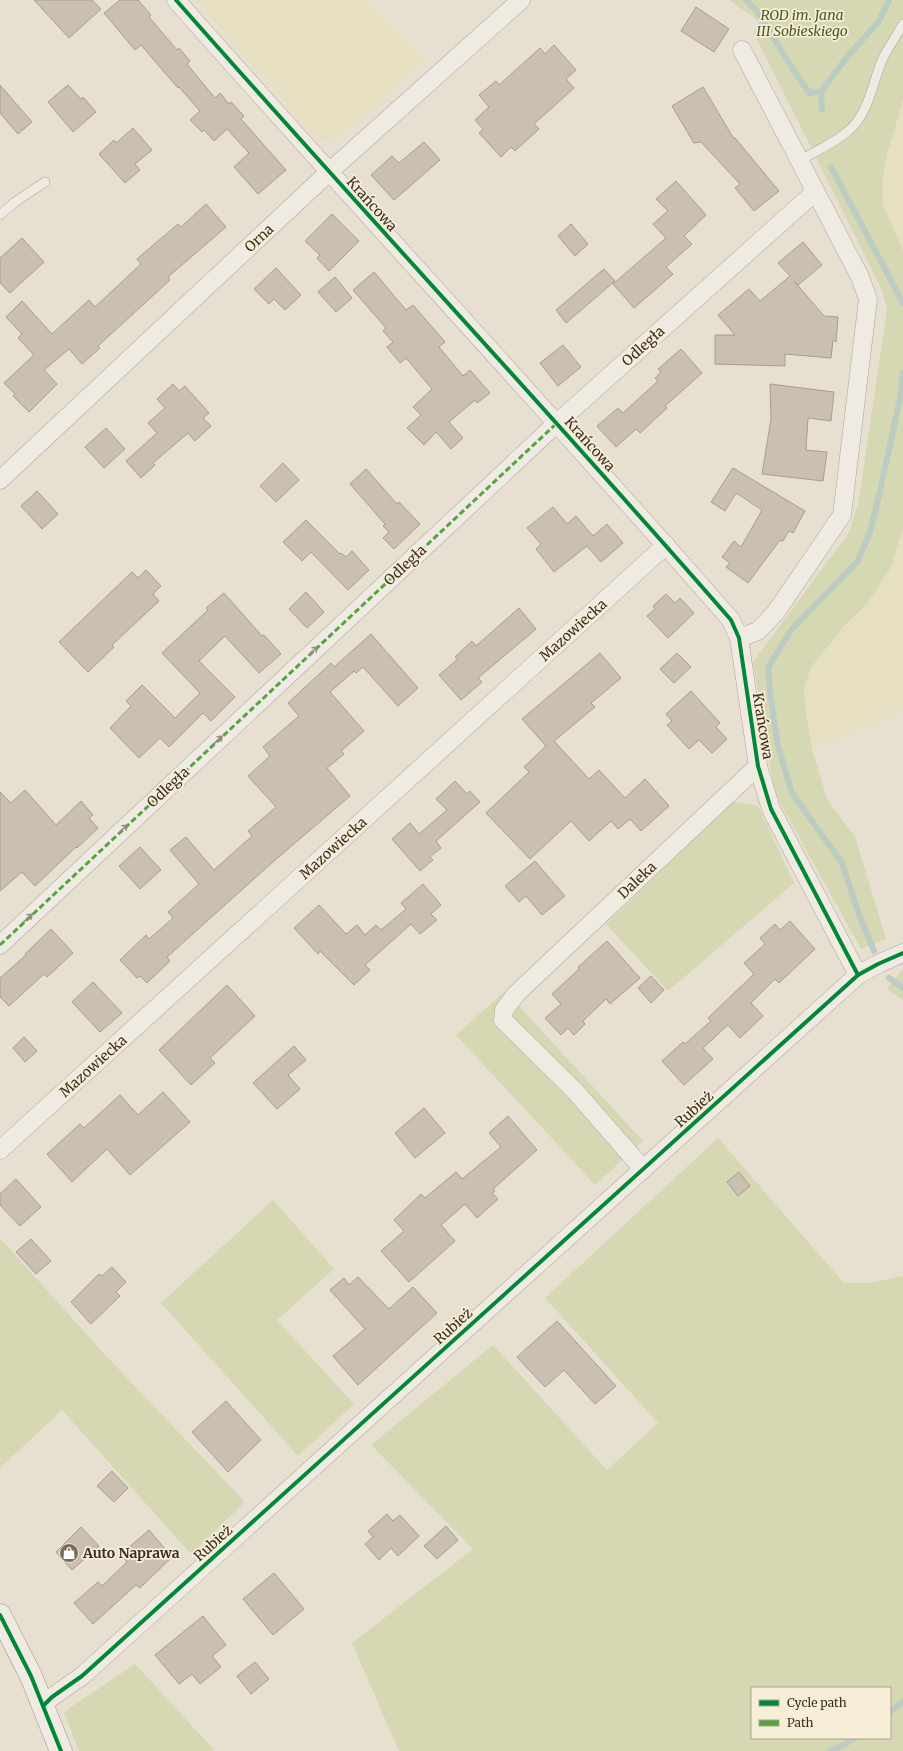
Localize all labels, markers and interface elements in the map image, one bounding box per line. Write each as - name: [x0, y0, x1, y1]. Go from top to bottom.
- park label: ROD im. Jana III Sobieskiego: [756, 6, 848, 40]
- street label: Krańcowa: [343, 173, 402, 235]
- street label: Orna: [241, 220, 278, 256]
- street label: Odległa: [618, 322, 669, 370]
- street label: Krańcowa: [561, 413, 620, 475]
- street label: Odległa: [380, 540, 430, 589]
- street label: Mazowiecka: [536, 595, 611, 665]
- one-way arrow: [308, 646, 318, 656]
- street label: Krańcowa: [749, 691, 777, 761]
- one-way arrow: [213, 735, 223, 745]
- street label: Odległa: [143, 762, 193, 811]
- street label: Mazowiecka: [296, 813, 371, 883]
- one-way arrow: [118, 824, 128, 834]
- street label: Daleka: [614, 857, 660, 902]
- one-way arrow: [23, 914, 33, 923]
- street label: Mazowiecka: [56, 1031, 131, 1101]
- street label: Rubież: [671, 1087, 717, 1131]
- street label: Rubież: [430, 1304, 476, 1348]
- street label: Rubież: [190, 1521, 236, 1565]
- shop icon: Auto Naprawa: [58, 1542, 80, 1564]
- place label: Auto Naprawa: [82, 1544, 180, 1562]
- legend: [751, 1687, 891, 1739]
- text: Cycle path: [787, 1695, 847, 1710]
- text: Path: [787, 1715, 813, 1730]

